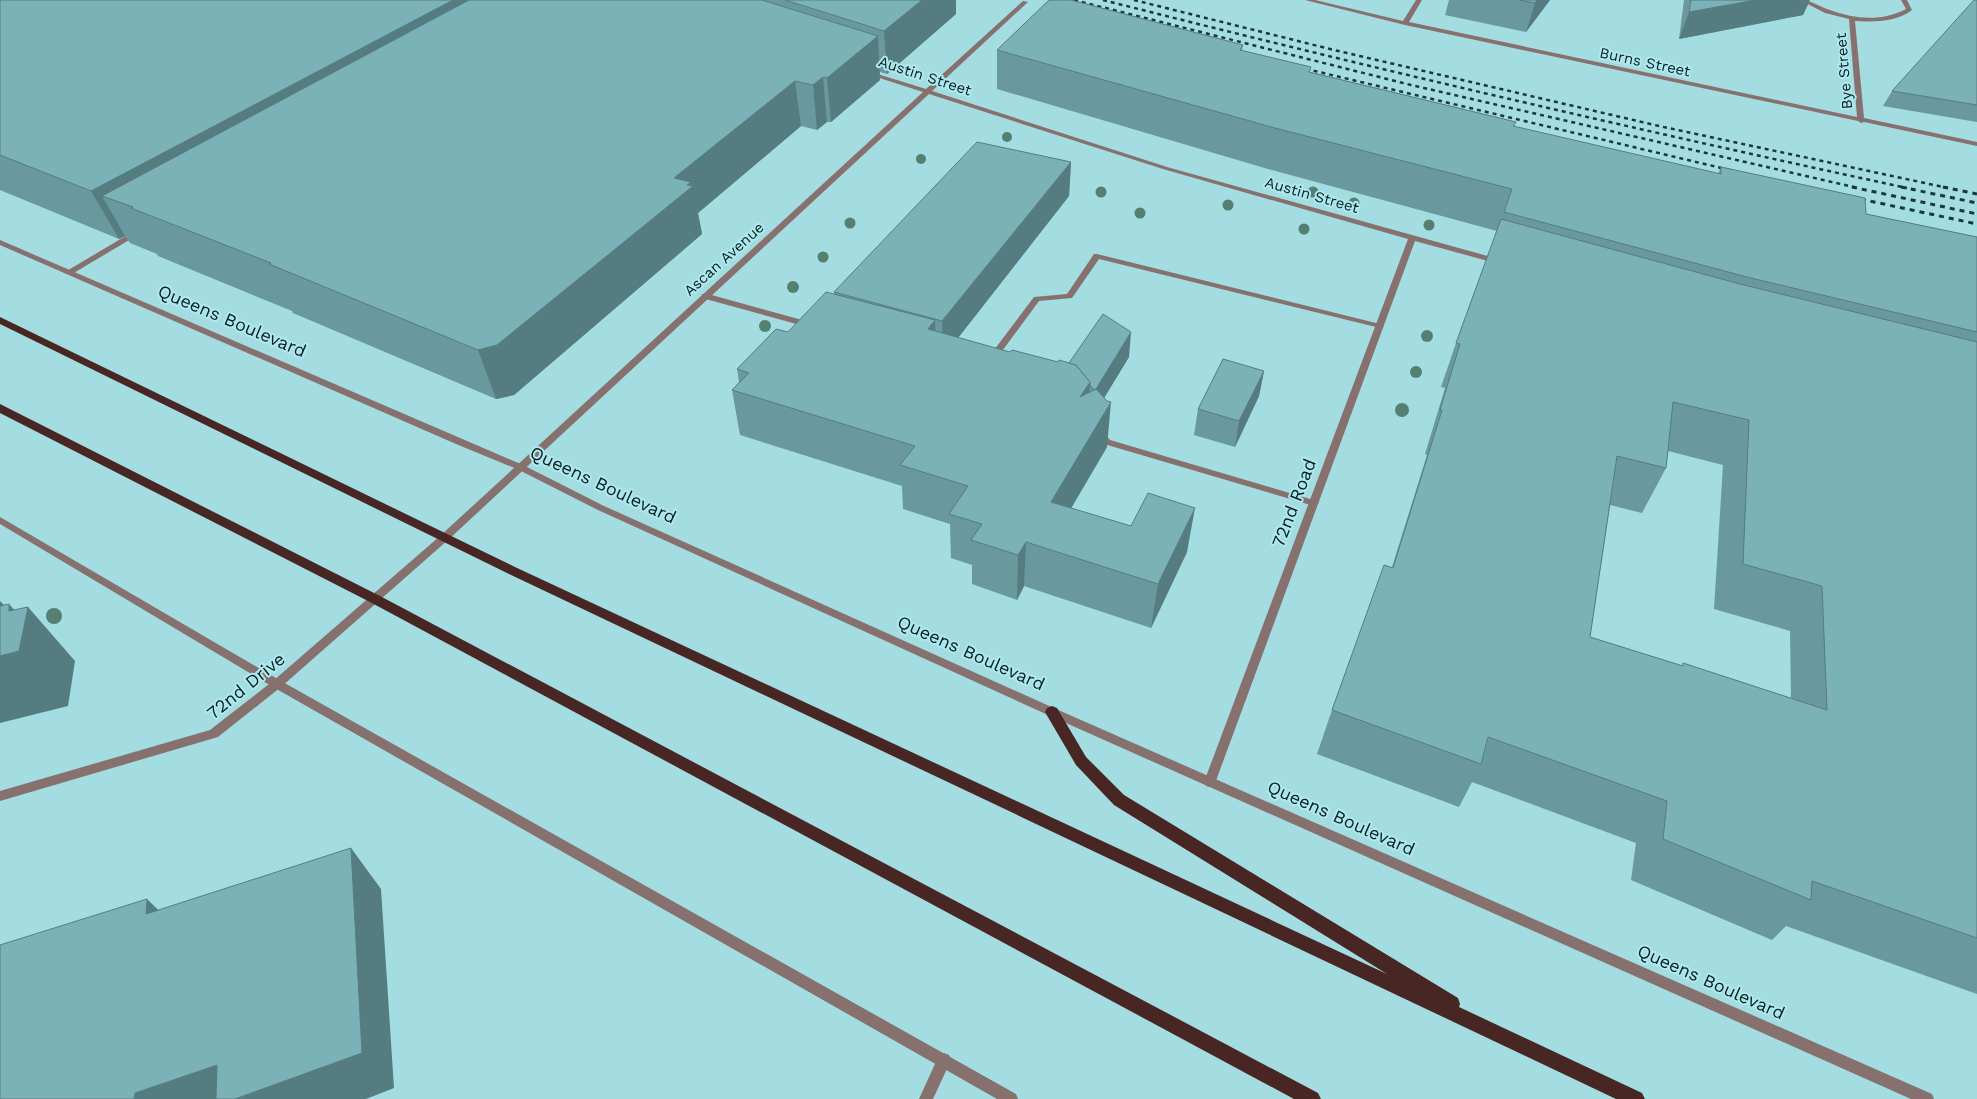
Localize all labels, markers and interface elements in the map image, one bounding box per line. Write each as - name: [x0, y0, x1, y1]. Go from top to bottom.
- street label: Bye Street: [1832, 31, 1856, 110]
- street label: Burns Street: [1598, 44, 1693, 81]
- street label: Austin Street: [876, 52, 974, 100]
- street label: Austin Street: [1263, 173, 1362, 217]
- street label: Ascan Avenue: [680, 218, 768, 300]
- street label: Queens Boulevard: [155, 280, 310, 361]
- street label: Queens Boulevard: [527, 441, 680, 528]
- street label: 72nd Road: [1267, 456, 1320, 550]
- street label: Queens Boulevard: [894, 611, 1048, 694]
- street label: 72nd Drive: [203, 648, 289, 723]
- street label: Queens Boulevard: [1264, 776, 1418, 859]
- street label: Queens Boulevard: [1634, 940, 1788, 1023]

